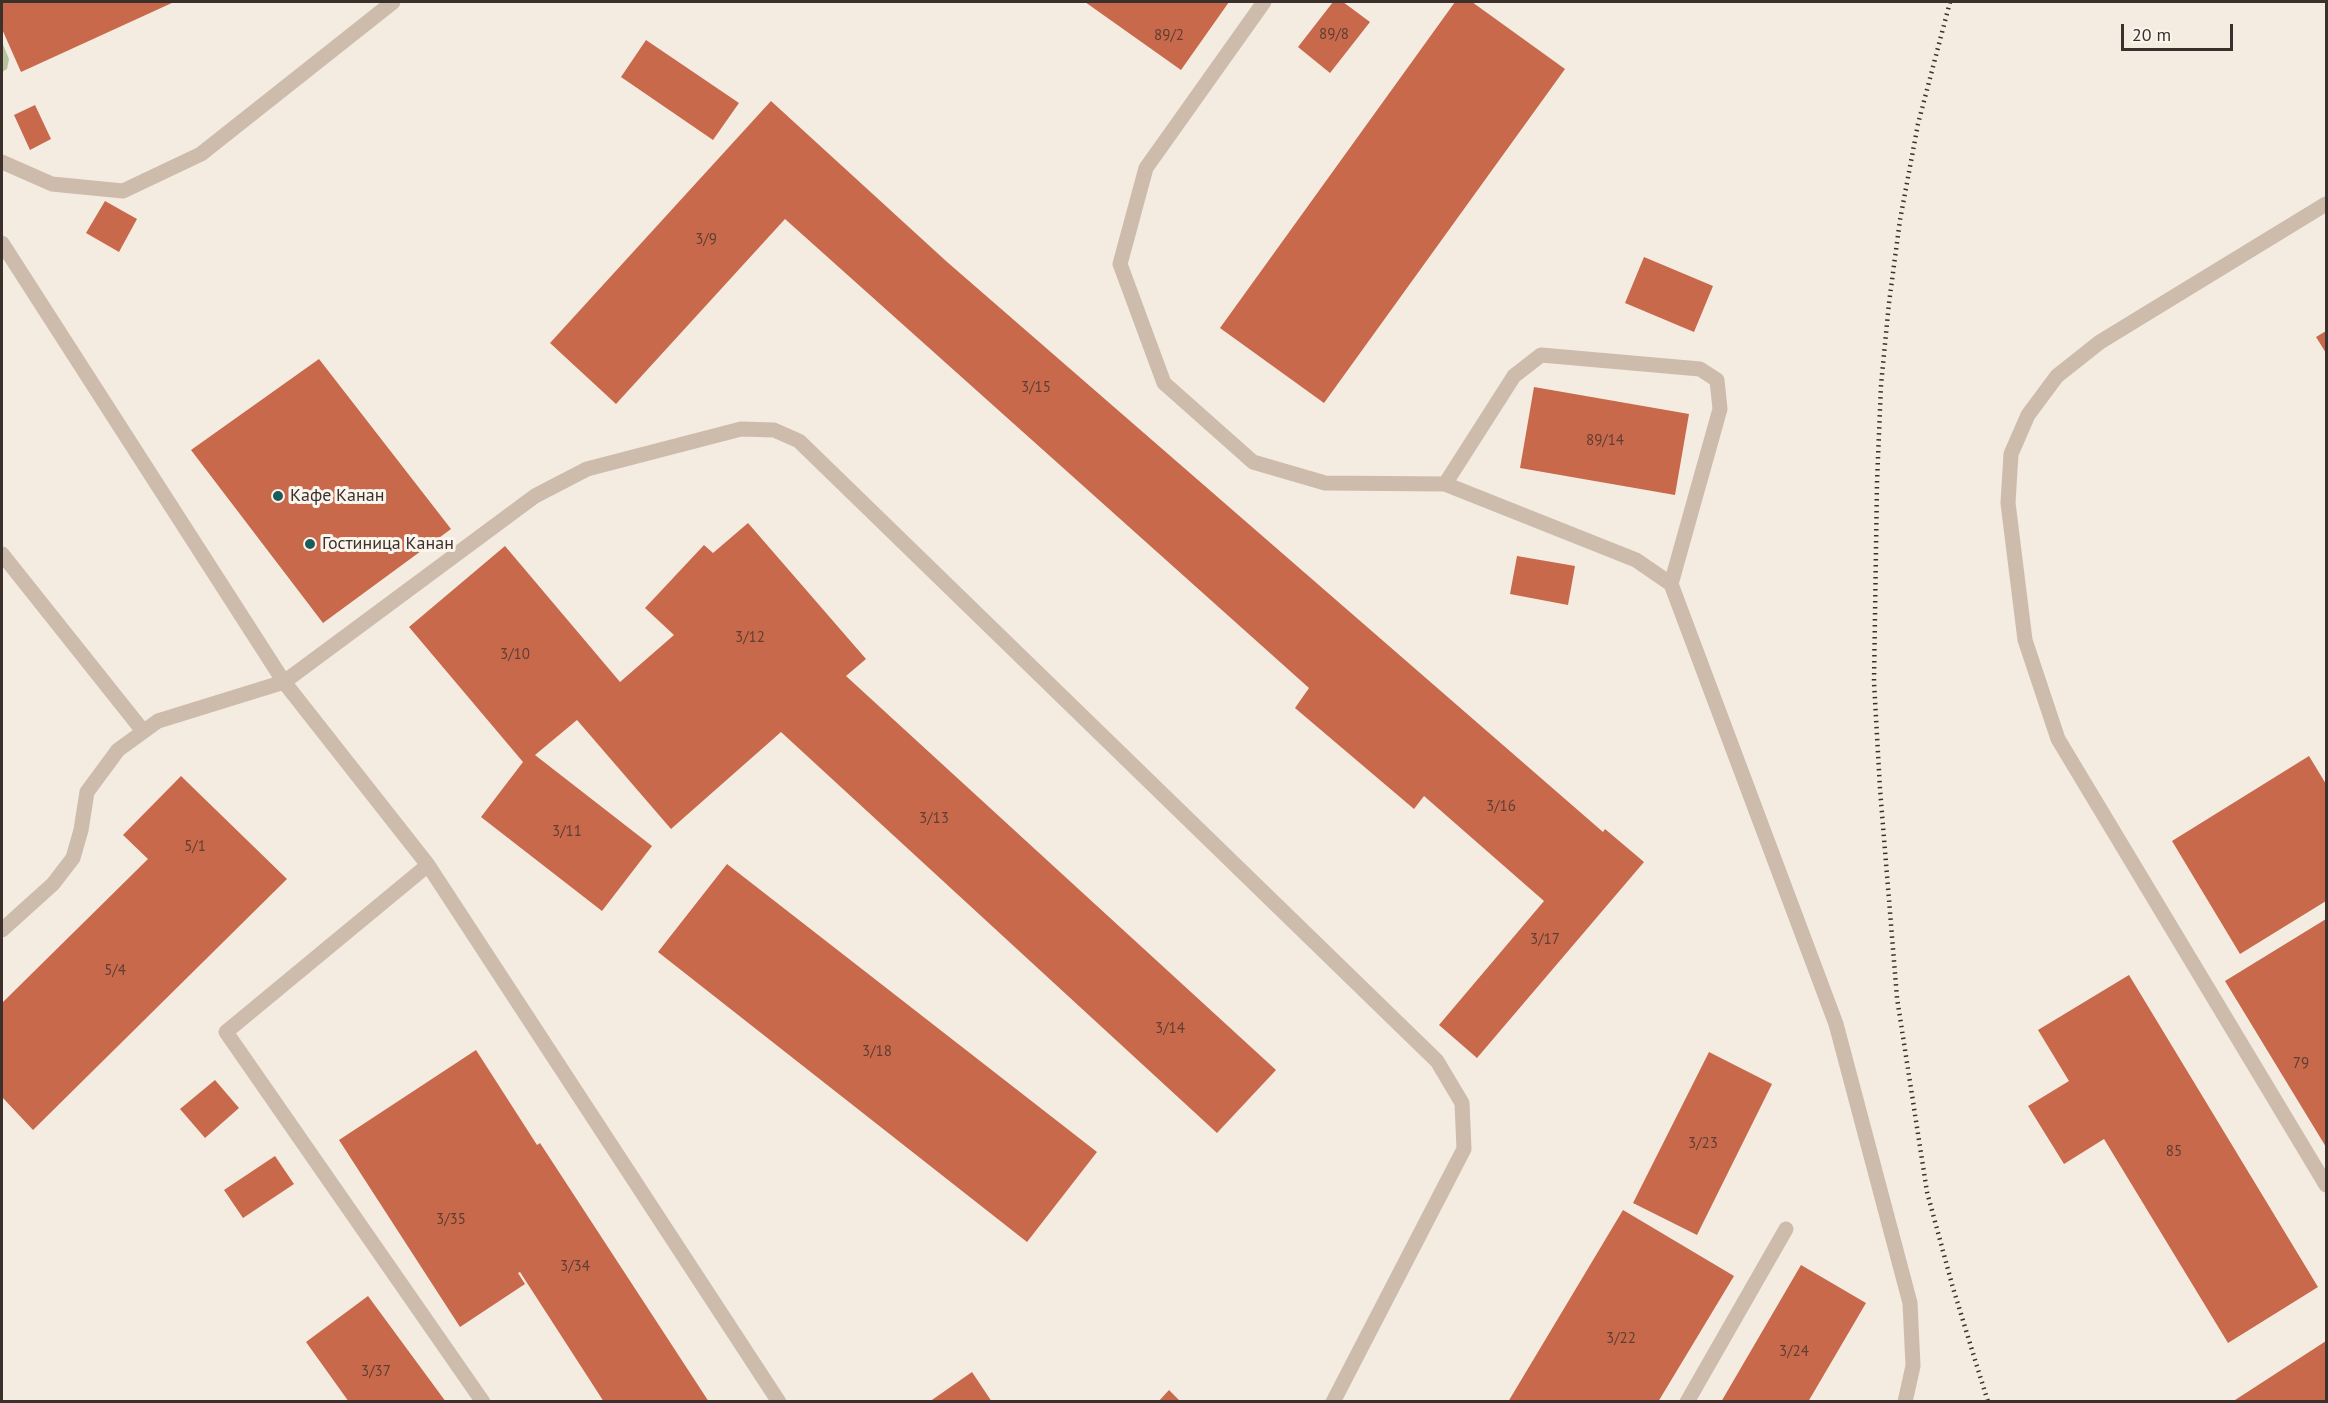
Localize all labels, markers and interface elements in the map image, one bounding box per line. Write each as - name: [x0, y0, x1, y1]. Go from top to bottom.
- scale bar: [2124, 12, 2236, 50]
- text: 20 m: [2132, 23, 2171, 46]
- house number: 89/8: [1319, 26, 1349, 44]
- house number: 89/2: [1154, 27, 1184, 45]
- house number: 3/9: [695, 231, 717, 249]
- house number: 3/15: [1021, 379, 1051, 397]
- house number: 89/14: [1586, 432, 1624, 450]
- place label: Кафе Канан: [290, 485, 384, 507]
- marker: Кафе Канан: [271, 489, 285, 503]
- place label: Гостиница Канан: [322, 533, 454, 555]
- marker: Гостиница Канан: [303, 537, 317, 551]
- house number: 3/12: [735, 629, 765, 647]
- house number: 3/10: [500, 646, 530, 664]
- house number: 3/16: [1486, 798, 1516, 816]
- house number: 3/13: [919, 810, 949, 828]
- house number: 3/11: [552, 823, 582, 841]
- house number: 5/1: [184, 838, 206, 856]
- house number: 3/17: [1530, 931, 1560, 949]
- house number: 5/4: [104, 962, 126, 980]
- house number: 3/14: [1155, 1020, 1185, 1038]
- house number: 3/18: [862, 1043, 892, 1061]
- house number: 79: [2293, 1055, 2309, 1073]
- house number: 3/23: [1688, 1135, 1718, 1153]
- house number: 85: [2166, 1143, 2182, 1161]
- house number: 3/35: [436, 1211, 466, 1229]
- house number: 3/34: [560, 1258, 590, 1276]
- house number: 3/22: [1606, 1330, 1636, 1348]
- house number: 3/24: [1779, 1343, 1809, 1361]
- house number: 3/37: [361, 1363, 391, 1381]

